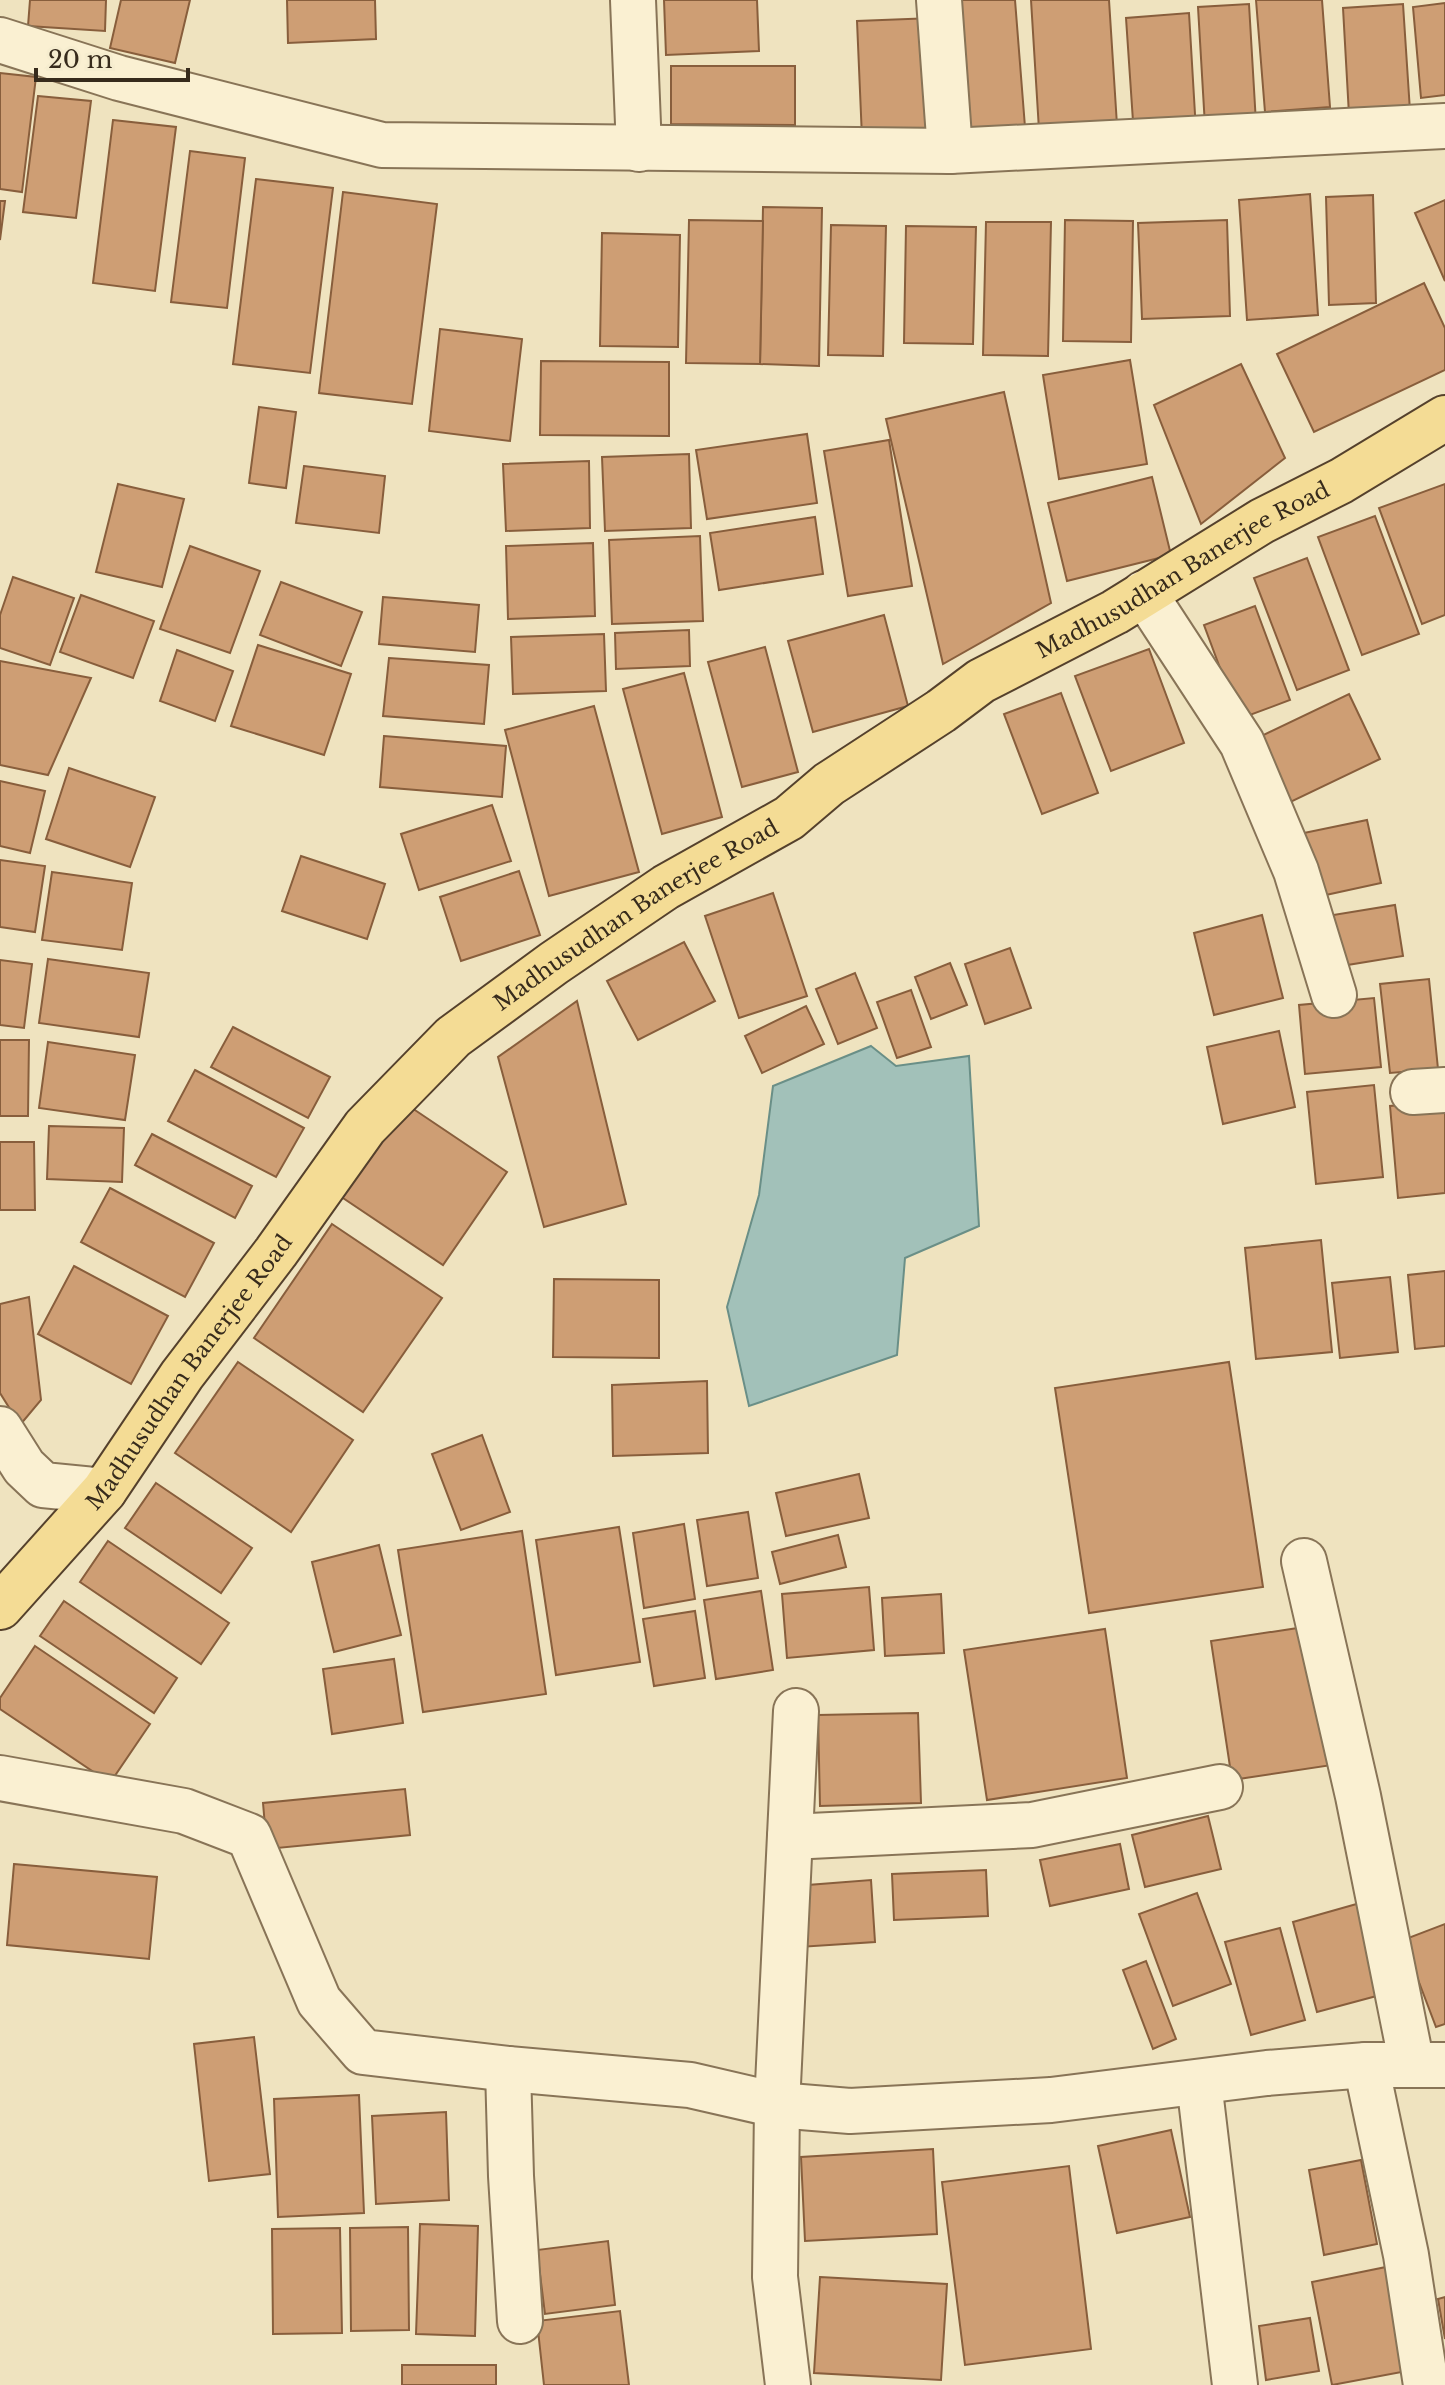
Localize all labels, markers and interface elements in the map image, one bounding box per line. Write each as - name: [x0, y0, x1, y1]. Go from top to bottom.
- scale bar: [36, 32, 188, 82]
- text: 20 m: [48, 45, 113, 74]
- street label: Madhusudhan Banerjee Road: [1031, 476, 1334, 664]
- street label: Madhusudhan Banerjee Road: [488, 813, 783, 1016]
- street label: Madhusudhan Banerjee Road: [80, 1229, 298, 1515]

